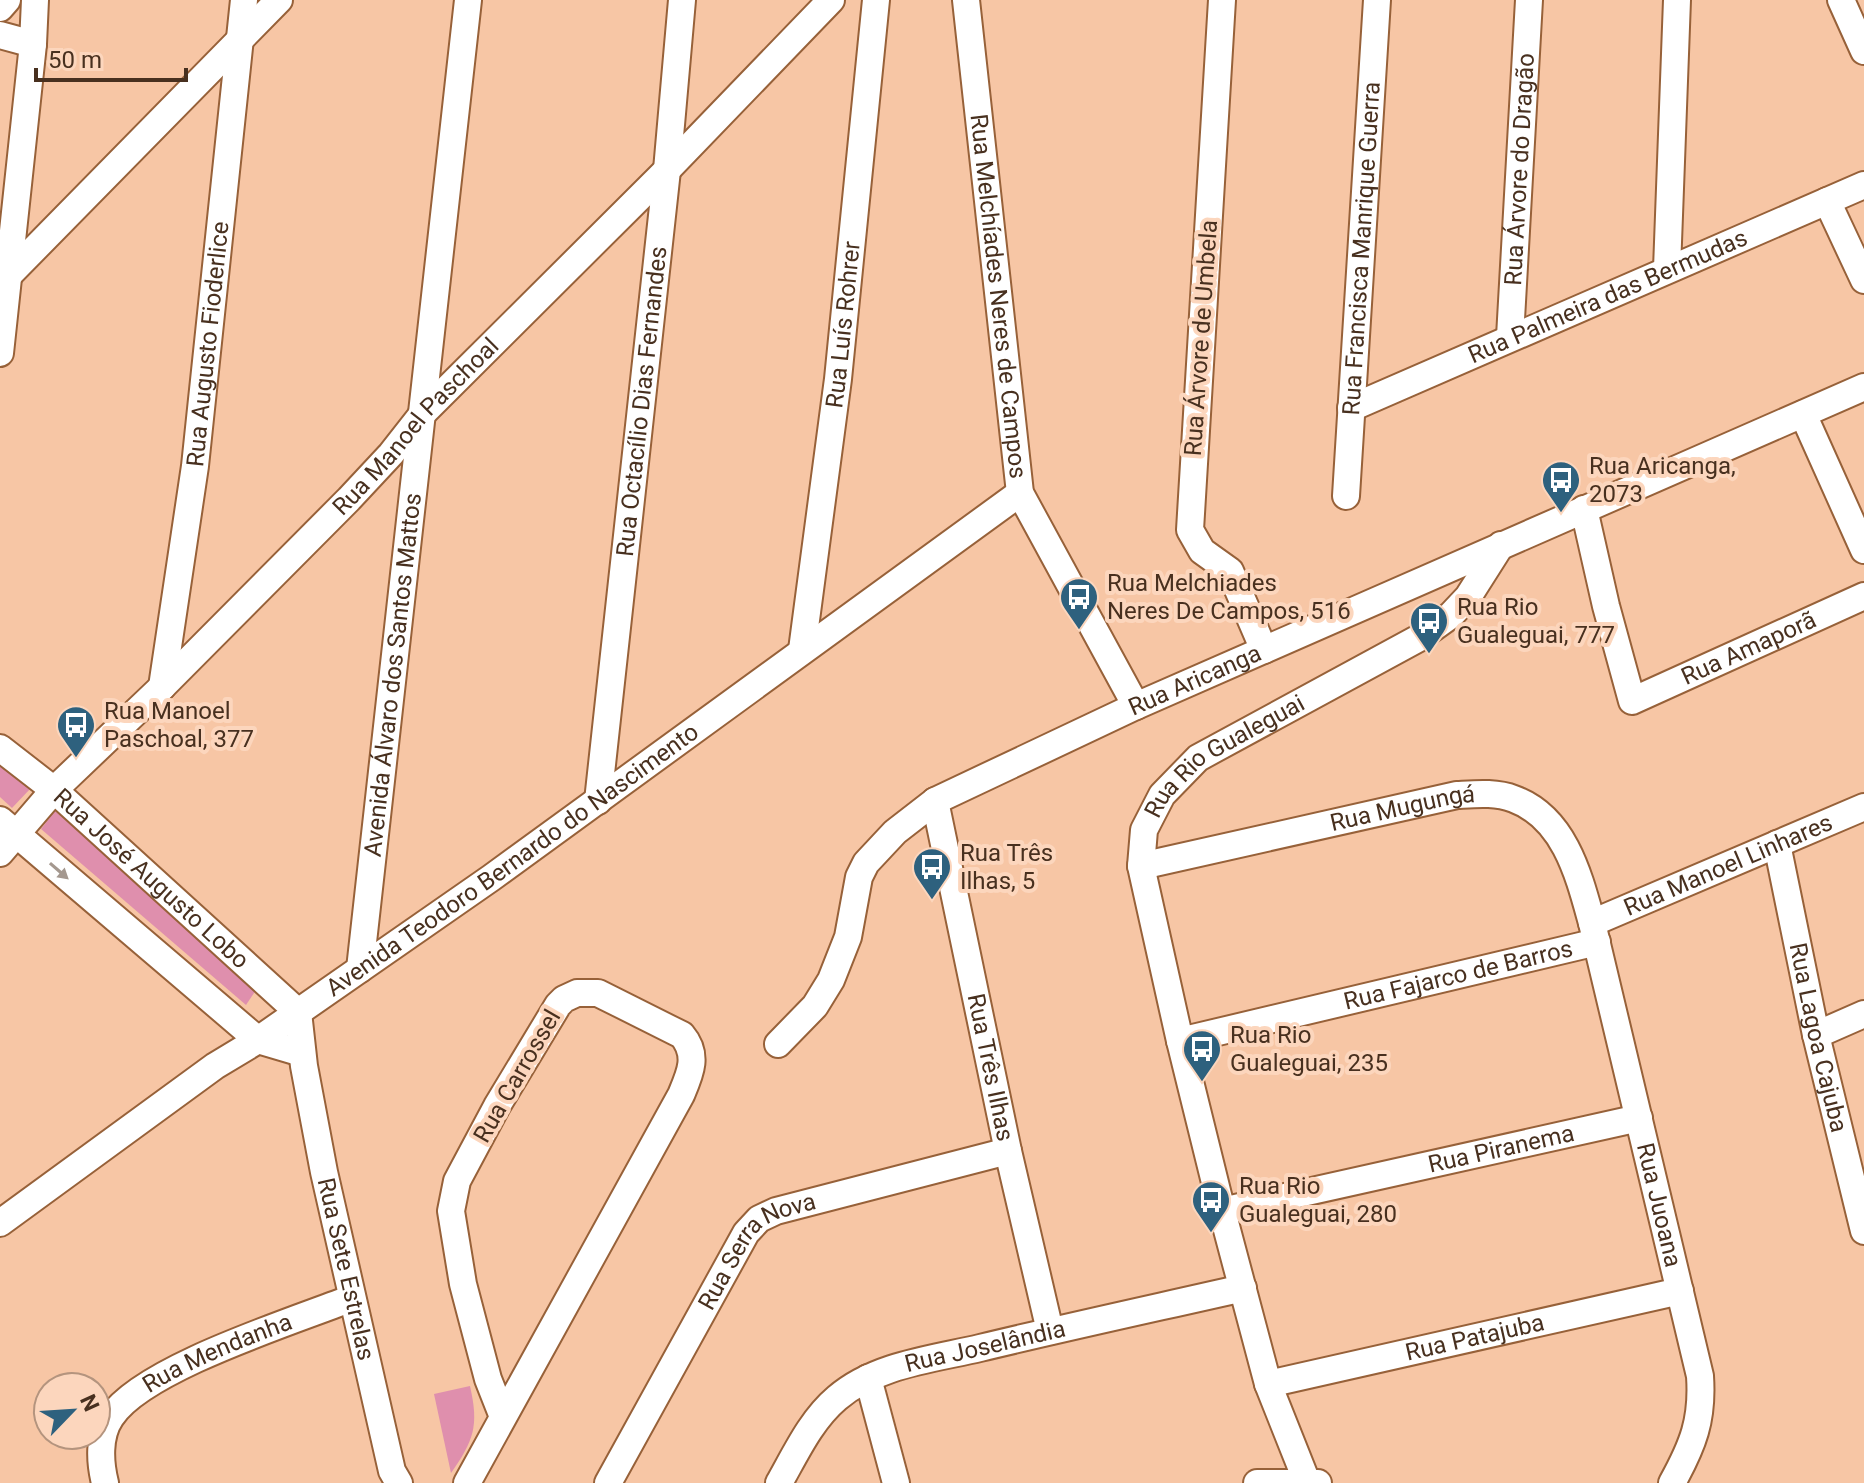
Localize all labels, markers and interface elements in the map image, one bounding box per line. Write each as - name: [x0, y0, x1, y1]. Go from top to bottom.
- scale bar: [36, 32, 186, 82]
- text: 50 m: [48, 46, 102, 74]
- street label: Rua Árvore do Dragão: [1499, 52, 1540, 286]
- street label: Rua Francisca Manrique Guerra: [1337, 81, 1386, 416]
- street label: Rua Melchíades Neres de Campos: [965, 113, 1032, 480]
- street label: Rua Árvore de Umbela: [1179, 219, 1223, 457]
- street label: Rua Augusto Fioderlice: [181, 220, 235, 468]
- street label: Rua Palmeira das Bermudas: [1464, 223, 1752, 369]
- street label: Rua Luís Rohrer: [820, 240, 866, 410]
- street label: Rua Octacílio Dias Fernandes: [611, 245, 673, 558]
- street label: Rua Manoel Paschoal: [327, 332, 504, 521]
- place label: Rua Aricanga, 2073: [1589, 452, 1736, 508]
- bus stop icon: Rua Aricanga, 2073: [1540, 459, 1582, 514]
- street label: Avenida Álvaro dos Santos Mattos: [359, 491, 427, 858]
- place label: Rua Melchiades Neres De Campos, 516: [1107, 569, 1351, 625]
- bus stop icon: Rua Melchiades Neres De Campos, 516: [1058, 576, 1100, 631]
- place label: Rua Rio Gualeguai, 777: [1457, 593, 1615, 649]
- bus stop icon: Rua Rio Gualeguai, 777: [1408, 600, 1450, 655]
- street label: Rua Amaporã: [1677, 606, 1820, 691]
- street label: Rua Aricanga: [1124, 639, 1265, 722]
- street label: Rua Rio Gualeguai: [1139, 689, 1309, 822]
- place label: Rua Manoel Paschoal, 377: [104, 697, 254, 753]
- bus stop icon: Rua Manoel Paschoal, 377: [55, 704, 97, 759]
- street label: Avenida Teodoro Bernardo do Nascimento: [321, 718, 704, 1002]
- street label: Rua Mugungá: [1327, 780, 1476, 837]
- street label: Rua José Augusto Lobo: [48, 783, 255, 974]
- street label: Rua Manoel Linhares: [1620, 808, 1837, 922]
- place label: Rua Três Ilhas, 5: [960, 839, 1053, 895]
- bus stop icon: Rua Três Ilhas, 5: [911, 846, 953, 901]
- one-way arrow: [49, 862, 69, 879]
- street label: Rua Fajarco de Barros: [1341, 934, 1575, 1016]
- street label: Rua Lagoa Cajuba: [1784, 940, 1853, 1135]
- street label: Rua Três Ilhas: [962, 991, 1020, 1144]
- street label: Rua Carrossel: [468, 1005, 566, 1147]
- place label: Rua Rio Gualeguai, 235: [1230, 1021, 1388, 1077]
- bus stop icon: Rua Rio Gualeguai, 235: [1181, 1028, 1223, 1083]
- street label: Rua Piranema: [1425, 1119, 1577, 1179]
- street label: Rua Juoana: [1631, 1140, 1688, 1270]
- place label: Rua Rio Gualeguai, 280: [1239, 1172, 1397, 1228]
- street label: Rua Sete Estrelas: [312, 1175, 380, 1363]
- bus stop icon: Rua Rio Gualeguai, 280: [1190, 1179, 1232, 1234]
- street label: Rua Serra Nova: [692, 1187, 819, 1315]
- street label: Rua Mendanha: [137, 1308, 296, 1399]
- street label: Rua Patajuba: [1403, 1308, 1547, 1367]
- street label: Rua Joselândia: [902, 1314, 1068, 1378]
- north arrow: [32, 1371, 112, 1451]
- text: N: [75, 1390, 104, 1415]

